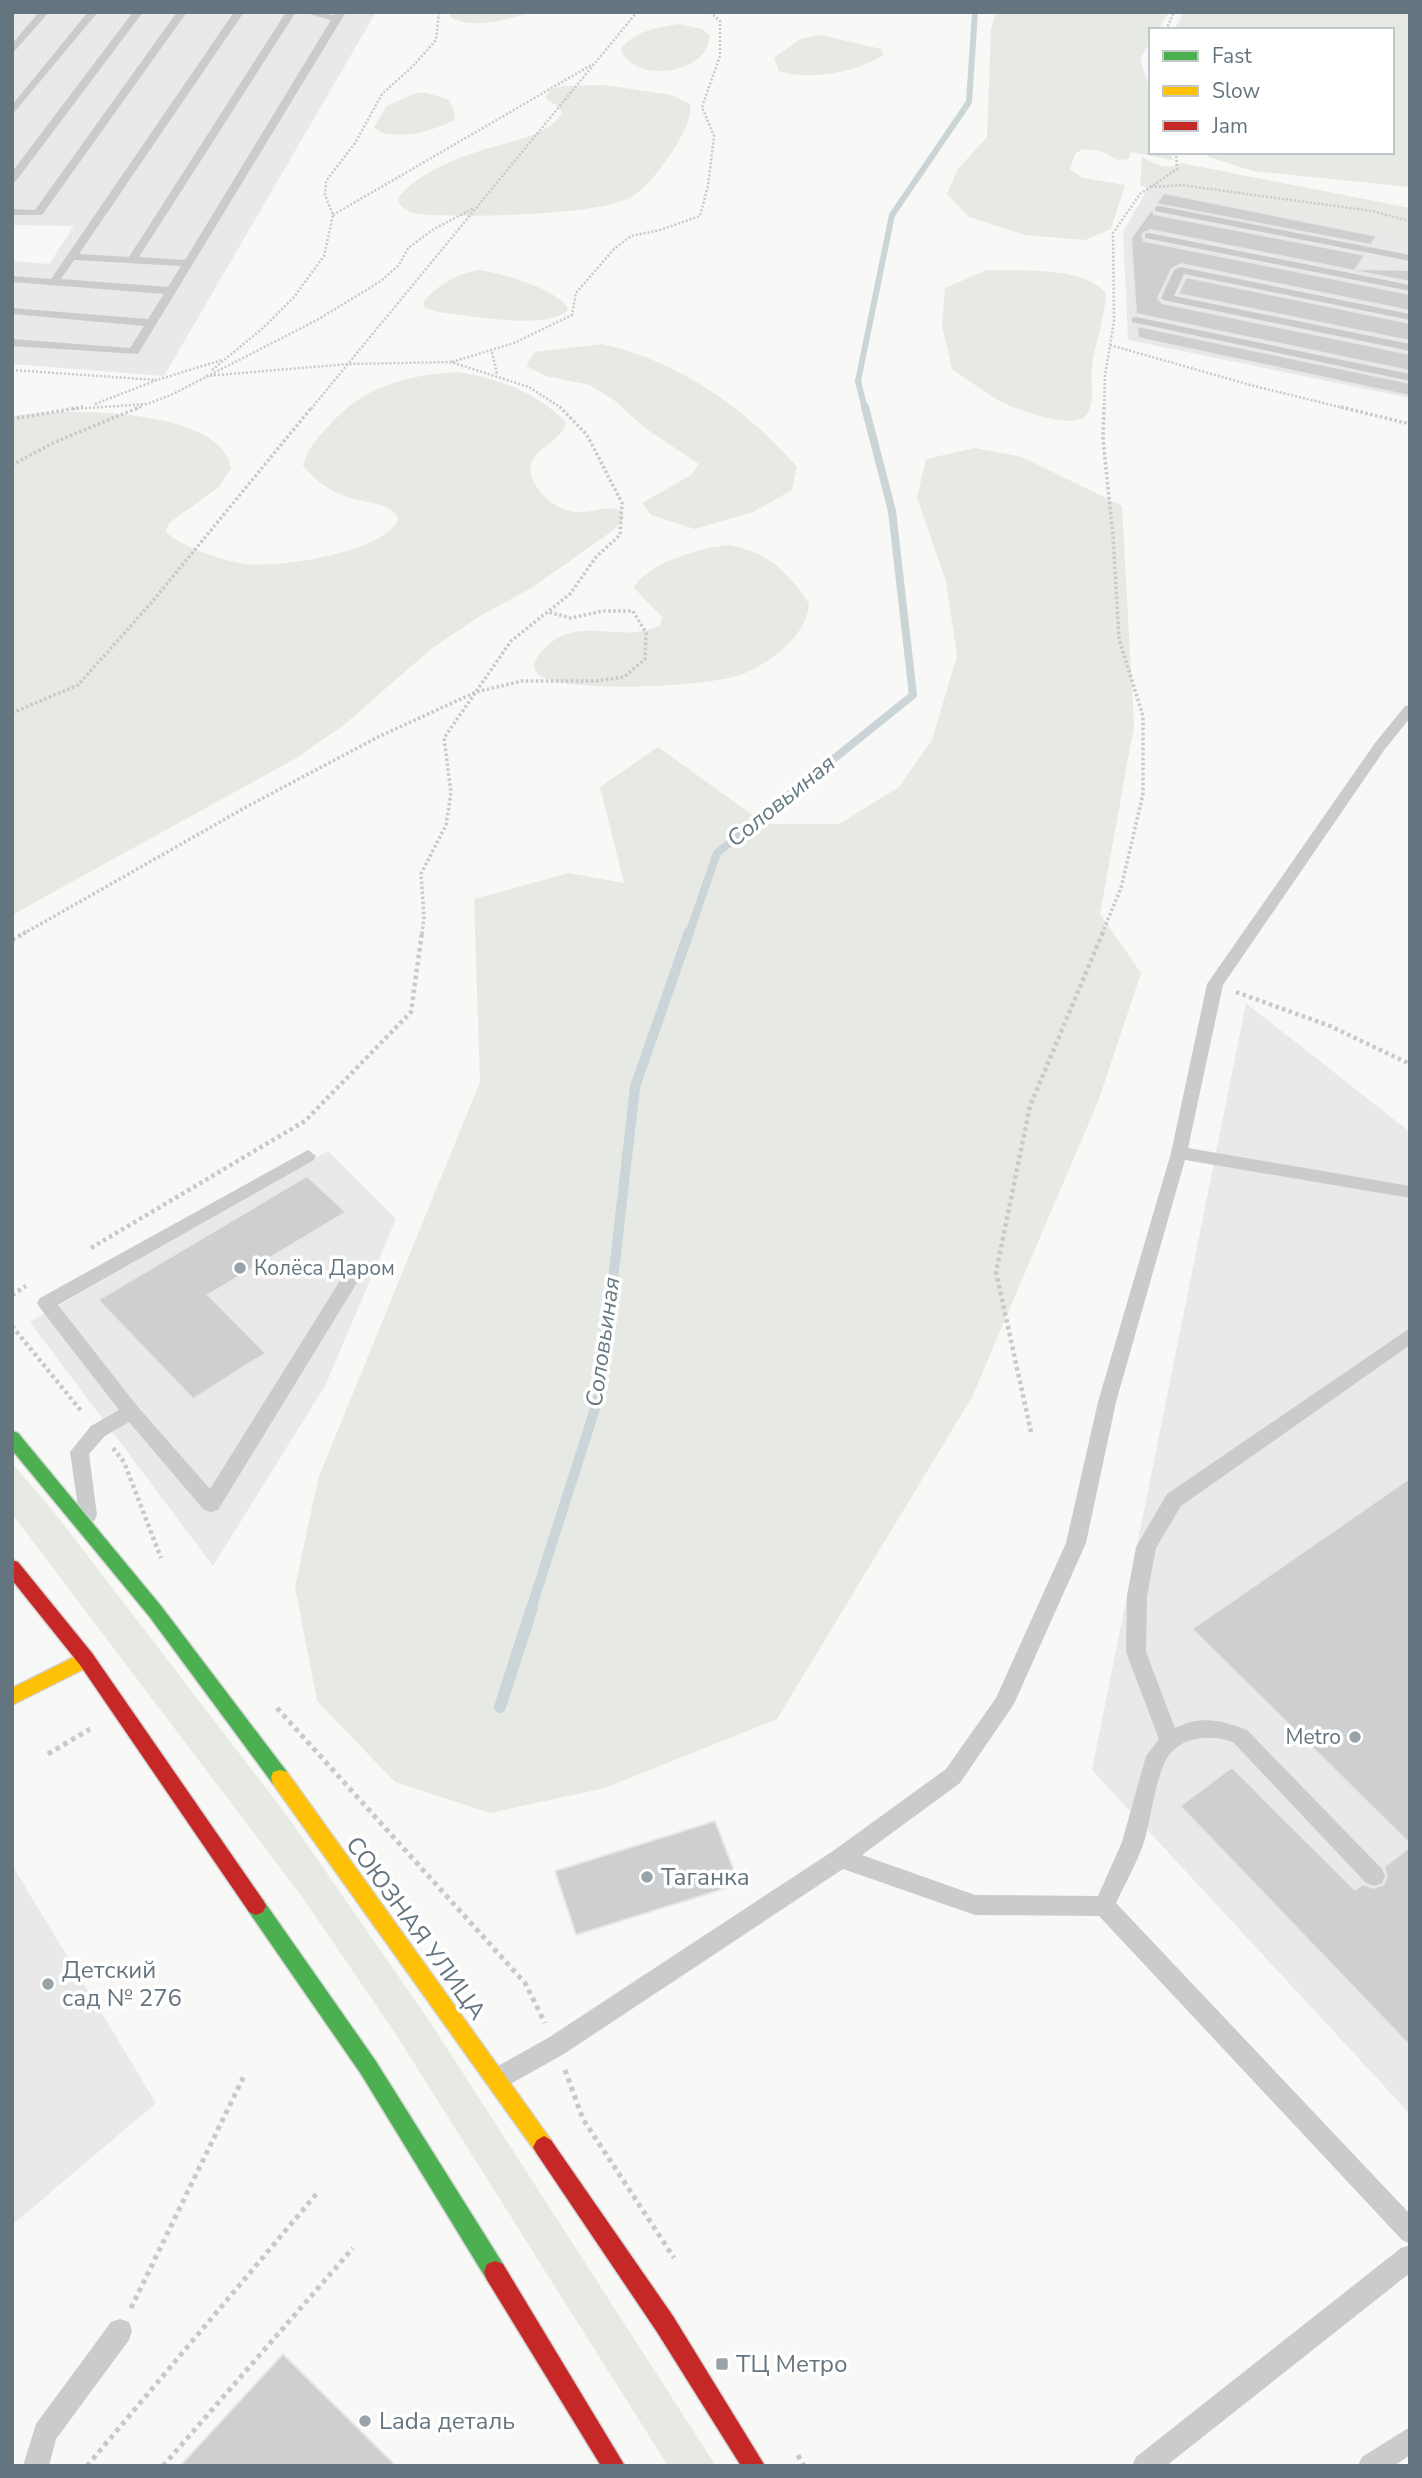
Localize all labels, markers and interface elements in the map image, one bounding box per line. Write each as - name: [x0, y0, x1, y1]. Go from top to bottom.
- legend: [1149, 28, 1394, 154]
- text: Fast: [1212, 42, 1252, 70]
- text: Slow: [1212, 77, 1261, 105]
- text: Jam: [1211, 112, 1248, 140]
- water label: Соловьиная: [720, 748, 842, 854]
- place label: Колёса Даром: [254, 1254, 395, 1282]
- marker: Колёса Даром: [232, 1260, 248, 1276]
- water label: Соловьиная: [579, 1275, 627, 1409]
- place label: Metro: [1285, 1723, 1341, 1751]
- marker: Metro: [1347, 1729, 1363, 1745]
- street label: СОЮЗНАЯ УЛИЦА: [339, 1830, 494, 2027]
- place label: Таганка: [661, 1861, 750, 1893]
- marker: Таганка: [639, 1869, 655, 1885]
- place label: Детский сад № 276: [62, 1954, 182, 2014]
- marker: Детский сад № 276: [40, 1976, 56, 1992]
- place label: ТЦ Метро: [736, 2348, 848, 2380]
- marker: ТЦ Метро: [714, 2356, 730, 2372]
- place label: Lada деталь: [379, 2405, 515, 2437]
- marker: Lada деталь: [357, 2413, 373, 2429]

